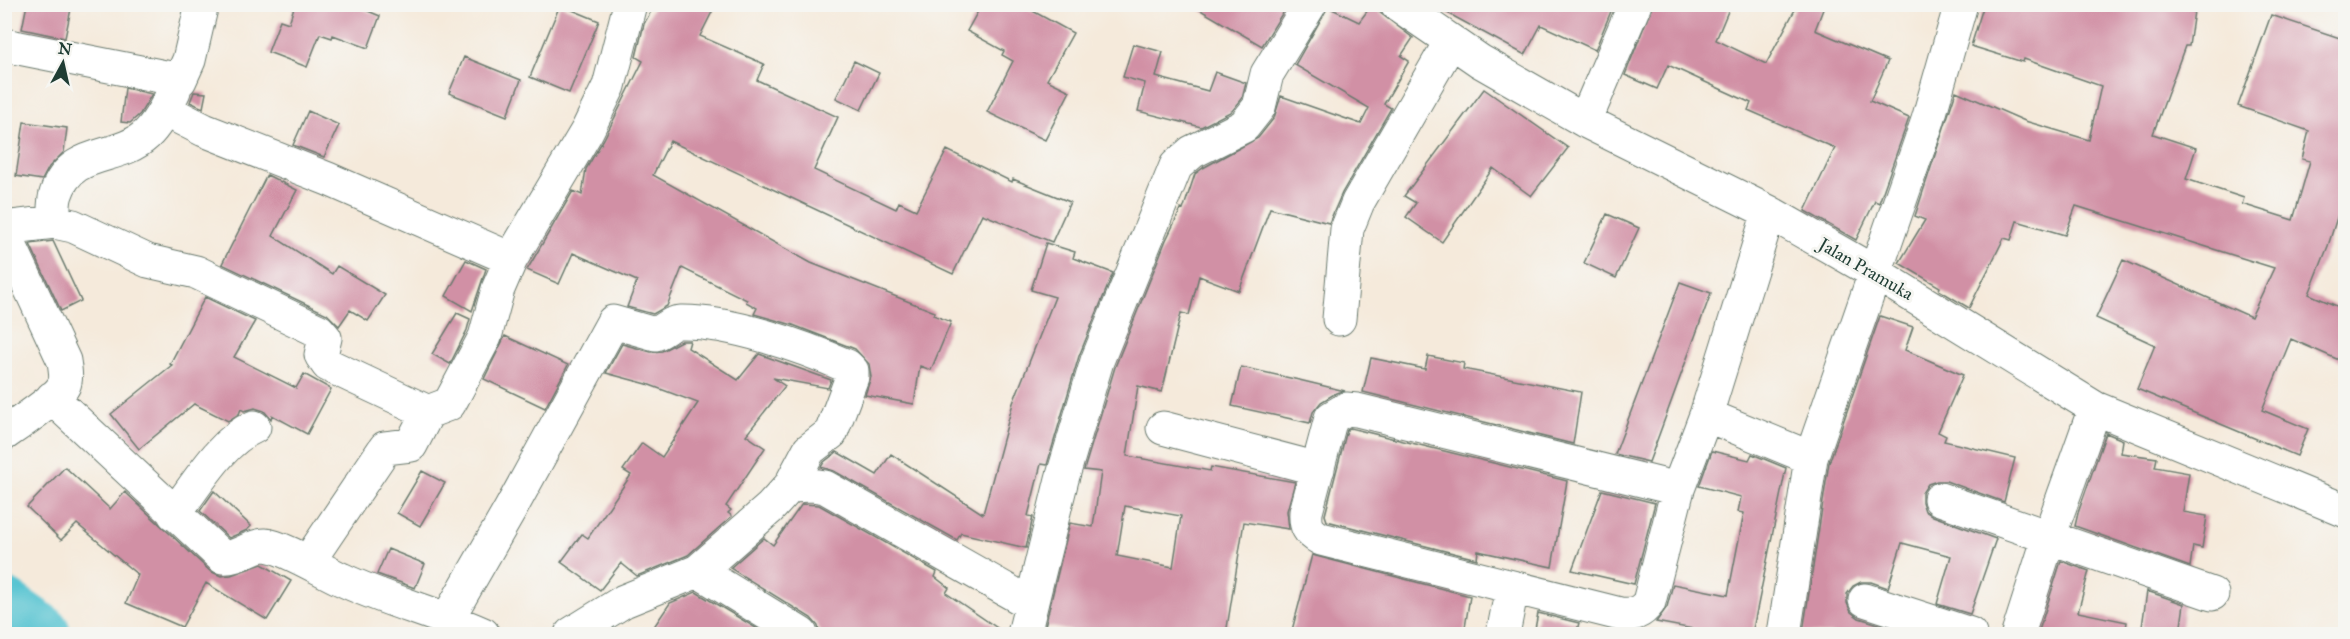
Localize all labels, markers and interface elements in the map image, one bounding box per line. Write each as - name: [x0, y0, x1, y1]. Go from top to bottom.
- north arrow: [33, 33, 93, 93]
- text: N: [57, 38, 73, 59]
- street label: Jalan Pramuka: [1813, 232, 1918, 306]

